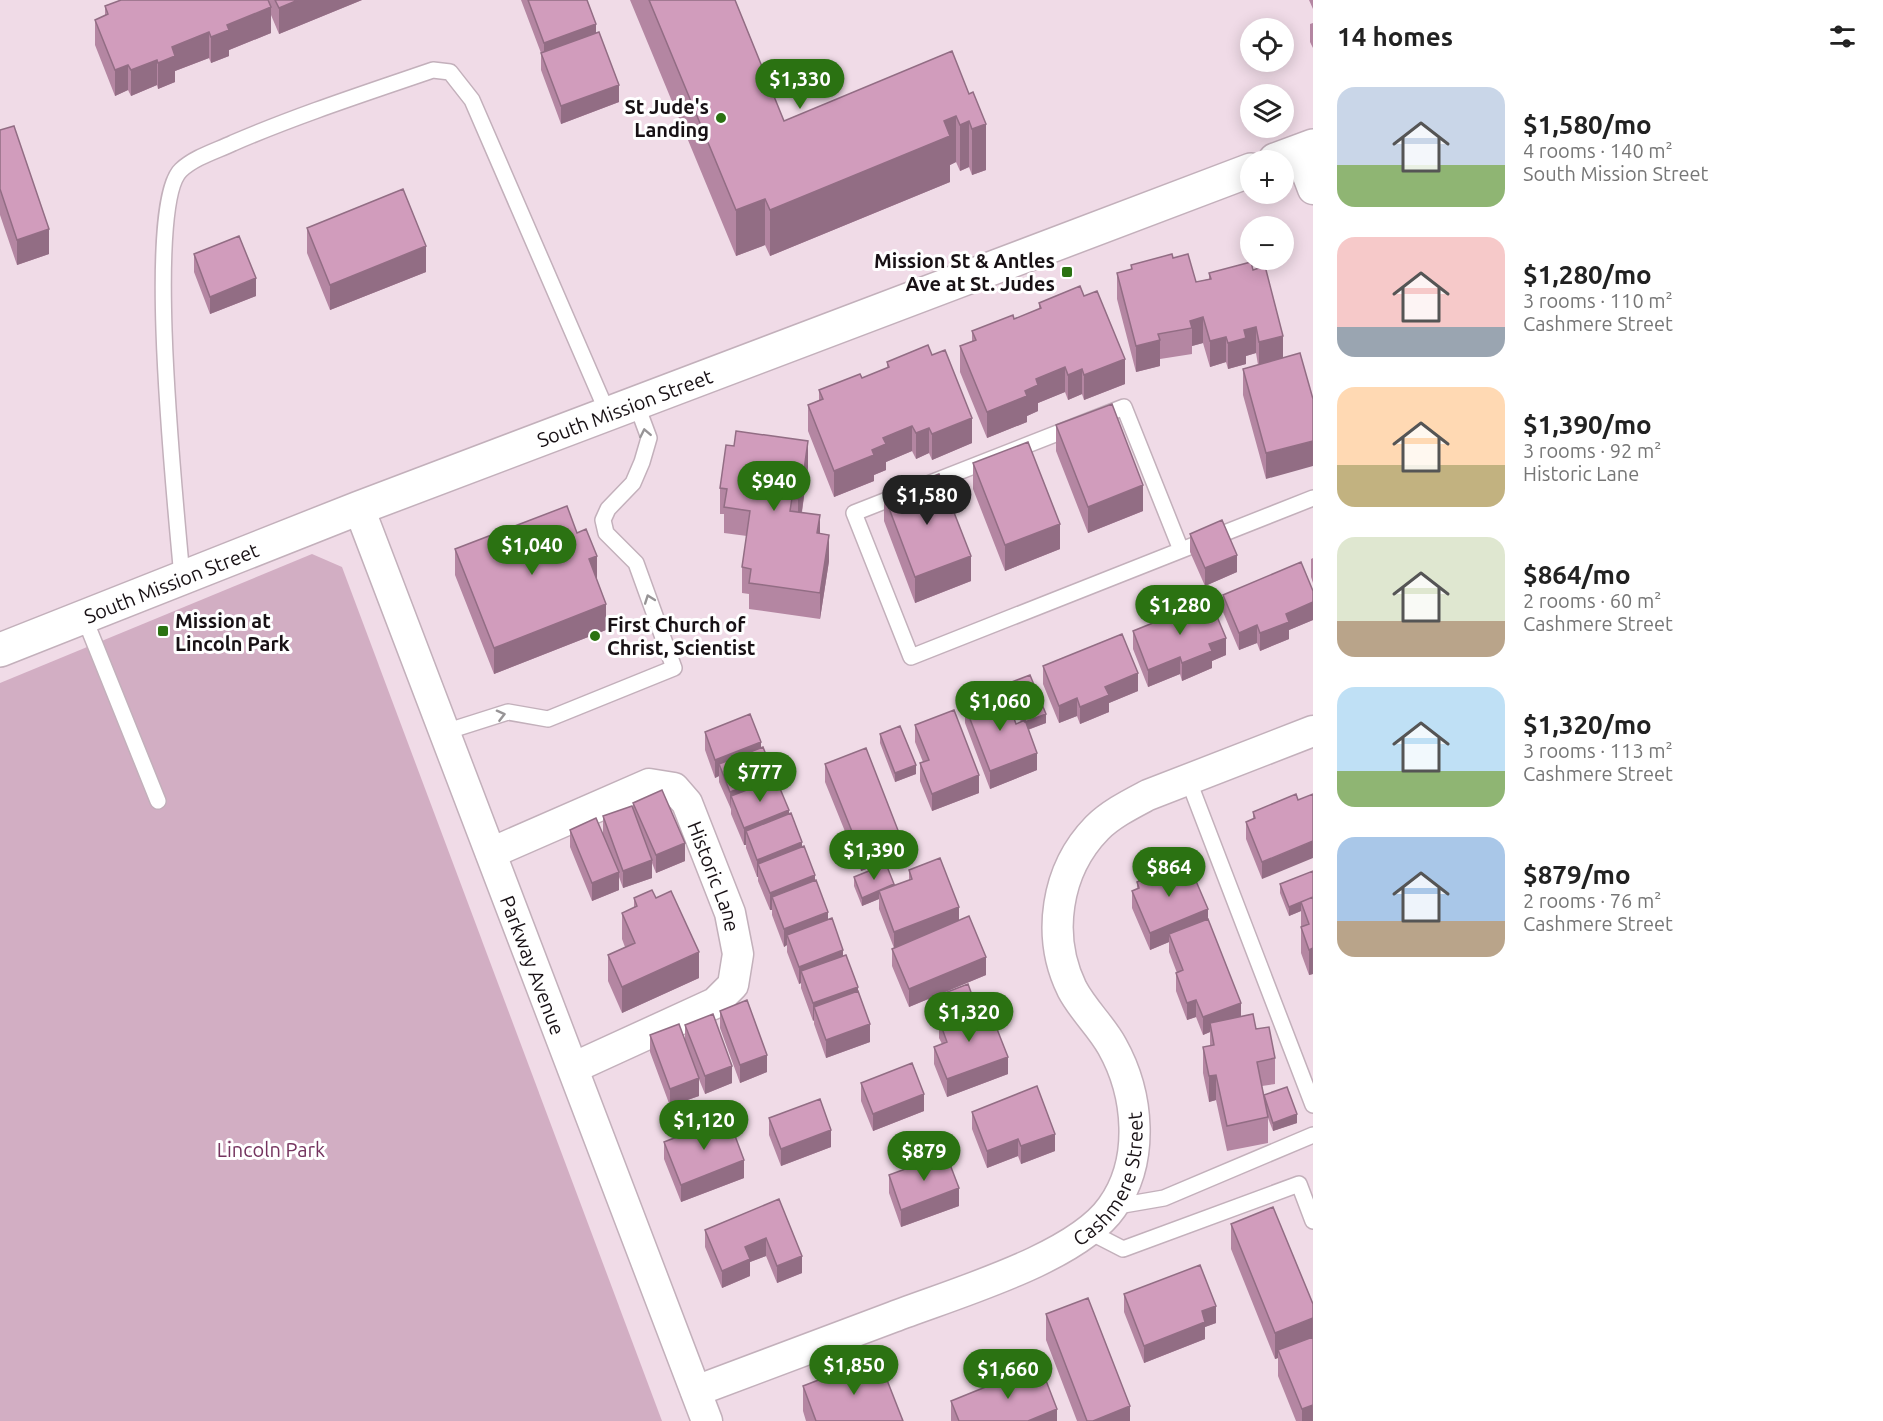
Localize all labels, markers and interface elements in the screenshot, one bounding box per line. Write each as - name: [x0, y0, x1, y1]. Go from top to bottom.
- map controls: [1240, 18, 1294, 270]
- button: locate: [1240, 18, 1294, 72]
- icon: filters: [1826, 20, 1859, 53]
- text: 14 homes: [1337, 22, 1453, 51]
- pin: $1,330: [751, 59, 849, 110]
- text: $1,330: [769, 67, 831, 90]
- button: layers: [1240, 84, 1294, 138]
- place label: St Jude's Landing: [624, 95, 709, 141]
- text: $1,580/mo: [1523, 110, 1652, 139]
- marker: St Jude's Landing: [714, 111, 728, 125]
- icon: home: [1385, 111, 1457, 183]
- text: 4 rooms · 140 m²: [1523, 139, 1673, 162]
- button: +: [1240, 150, 1294, 204]
- text: South Mission Street: [1523, 162, 1708, 185]
- button: −: [1240, 216, 1294, 270]
- place label: Mission St & Antles Ave at St. Judes: [874, 249, 1055, 295]
- text: $1,280/mo: [1523, 260, 1652, 289]
- icon: home: [1385, 261, 1457, 333]
- marker: Mission St & Antles Ave at St. Judes: [1060, 265, 1074, 279]
- text: 3 rooms · 110 m²: [1523, 289, 1673, 312]
- text: Cashmere Street: [1523, 312, 1673, 335]
- street label: South Mission Street: [534, 364, 715, 451]
- text: $1,390/mo: [1523, 410, 1652, 439]
- icon: home: [1385, 411, 1457, 483]
- one-way arrow: [640, 428, 652, 438]
- text: 3 rooms · 92 m²: [1523, 439, 1661, 462]
- pin: $940: [738, 461, 810, 512]
- text: Historic Lane: [1523, 462, 1639, 485]
- text: $940: [751, 469, 797, 492]
- pin: $1,580: [878, 475, 976, 526]
- text: $1,580: [896, 483, 958, 506]
- pin: $1,040: [483, 525, 581, 576]
- text: $1,040: [501, 533, 563, 556]
- street label: South Mission Street: [81, 537, 262, 627]
- text: $864/mo: [1523, 560, 1631, 589]
- icon: home: [1385, 561, 1457, 633]
- pin: $1,280: [1131, 585, 1229, 636]
- text: 2 rooms · 60 m²: [1523, 589, 1661, 612]
- text: $1,280: [1149, 593, 1211, 616]
- one-way arrow: [644, 594, 656, 605]
- place label: Mission at Lincoln Park: [175, 609, 290, 655]
- text: Cashmere Street: [1523, 612, 1673, 635]
- place label: First Church of Christ, Scientist: [607, 613, 756, 659]
- marker: Mission at Lincoln Park: [156, 624, 170, 638]
- marker: First Church of Christ, Scientist: [588, 629, 602, 643]
- pin: $1,060: [951, 681, 1049, 732]
- text: $1,060: [969, 689, 1031, 712]
- one-way arrow: [495, 710, 506, 722]
- text: $1,320/mo: [1523, 710, 1652, 739]
- icon: home: [1385, 711, 1457, 783]
- text: 3 rooms · 113 m²: [1523, 739, 1673, 762]
- pin: $777: [724, 752, 796, 803]
- text: $777: [737, 760, 783, 783]
- text: Cashmere Street: [1523, 762, 1673, 785]
- street label: Historic Lane: [684, 818, 745, 933]
- pin: $1,390: [825, 830, 923, 881]
- text: $1,390: [843, 838, 905, 861]
- pin: $864: [1133, 847, 1205, 898]
- text: $864: [1146, 855, 1192, 878]
- text: $879/mo: [1523, 860, 1631, 889]
- icon: home: [1385, 861, 1457, 933]
- text: 2 rooms · 76 m²: [1523, 889, 1661, 912]
- street label: Parkway Avenue: [496, 892, 570, 1038]
- text: Cashmere Street: [1523, 912, 1673, 935]
- pin: $1,320: [920, 992, 1018, 1043]
- text: $1,320: [938, 1000, 1000, 1023]
- pin: $1,120: [655, 1100, 753, 1151]
- text: $1,120: [673, 1108, 735, 1131]
- street label: Cashmere Street: [1068, 1111, 1146, 1250]
- pin: $879: [888, 1131, 960, 1182]
- park label: Lincoln Park: [217, 1138, 325, 1161]
- text: $879: [901, 1139, 947, 1162]
- pin: $1,850: [805, 1345, 903, 1396]
- pin: $1,660: [959, 1349, 1057, 1400]
- text: $1,850: [823, 1353, 885, 1376]
- text: $1,660: [977, 1357, 1039, 1380]

